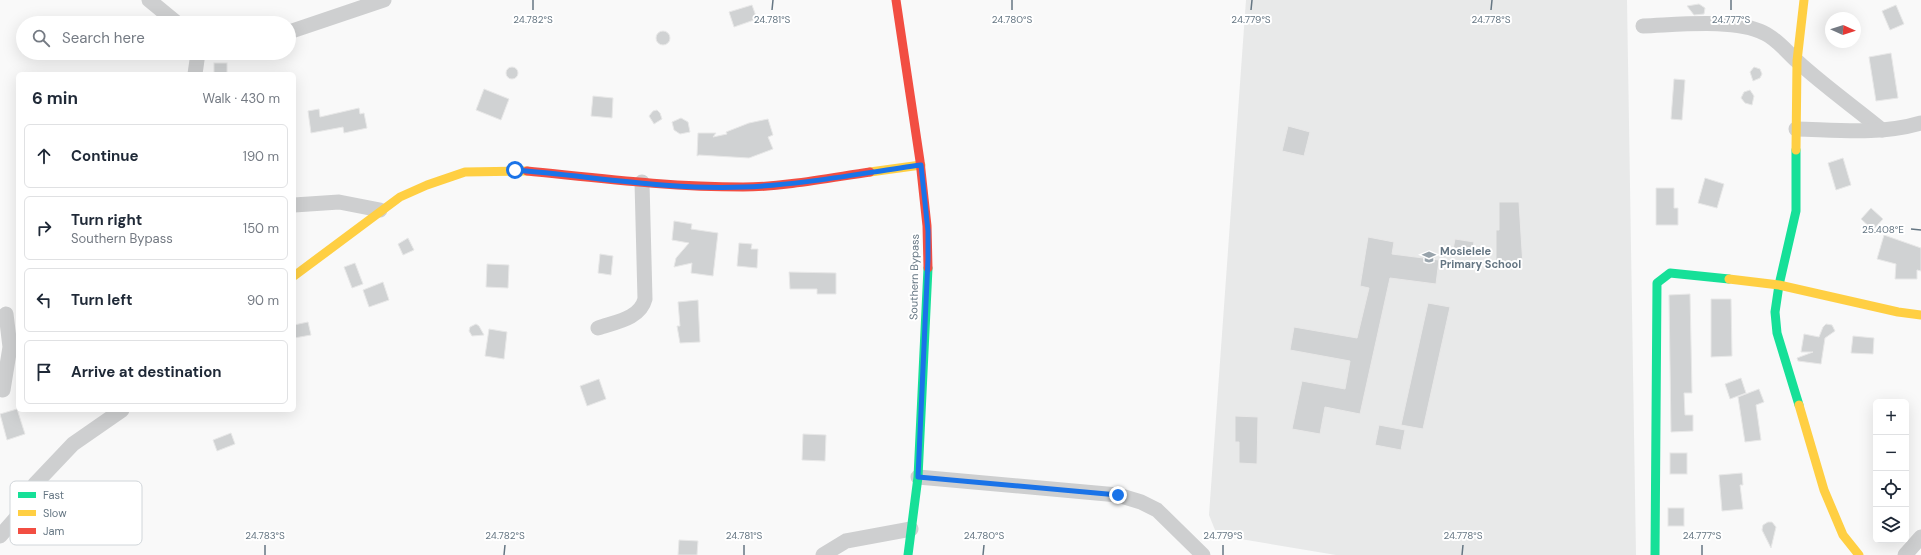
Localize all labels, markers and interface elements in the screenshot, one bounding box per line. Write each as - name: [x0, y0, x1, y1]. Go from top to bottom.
- north arrow: [1825, 12, 1861, 48]
- text: 24.782°S: [513, 13, 553, 26]
- text: 24.781°S: [754, 13, 791, 26]
- text: 24.780°S: [992, 13, 1033, 26]
- text: 24.779°S: [1231, 13, 1271, 26]
- text: 24.778°S: [1471, 13, 1511, 26]
- text: 24.777°S: [1712, 13, 1750, 26]
- search box: [16, 16, 296, 60]
- icon: search: [30, 27, 52, 49]
- text: Search here: [62, 28, 145, 48]
- text: 6 min: [32, 87, 78, 109]
- text: Walk · 430 m: [203, 90, 280, 107]
- icon: ahead: [33, 145, 55, 167]
- text: Continue: [71, 146, 139, 166]
- text: 190 m: [243, 148, 279, 165]
- route start: [506, 161, 524, 179]
- text: Turn right: [71, 210, 142, 230]
- icon: right: [33, 217, 55, 239]
- text: 150 m: [243, 220, 279, 237]
- text: 25.408°E: [1862, 223, 1904, 236]
- text: Southern Bypass: [71, 230, 173, 247]
- street label: Southern Bypass: [906, 234, 922, 320]
- place label: Mosielele Primary School: [1440, 244, 1521, 271]
- school or university icon: Mosielele Primary School: [1421, 249, 1437, 265]
- icon: left: [33, 289, 55, 311]
- text: Turn left: [71, 290, 132, 310]
- text: 90 m: [247, 292, 279, 309]
- icon: arrive: [33, 361, 55, 383]
- text: Arrive at destination: [71, 362, 222, 382]
- map controls: [1873, 399, 1909, 543]
- button: +: [1873, 399, 1909, 435]
- button: −: [1873, 435, 1909, 471]
- button: locate: [1873, 471, 1909, 507]
- legend: [10, 481, 142, 545]
- route end: [1109, 486, 1127, 504]
- text: Fast: [43, 488, 64, 502]
- text: Slow: [43, 506, 67, 520]
- button: layers: [1873, 507, 1909, 543]
- text: Jam: [43, 524, 64, 538]
- text: 24.783°S: [245, 529, 285, 542]
- text: 24.782°S: [485, 529, 525, 542]
- text: 24.781°S: [726, 529, 763, 542]
- text: 24.780°S: [964, 529, 1005, 542]
- text: 24.779°S: [1203, 529, 1243, 542]
- text: 24.778°S: [1443, 529, 1483, 542]
- text: 24.777°S: [1683, 529, 1721, 542]

